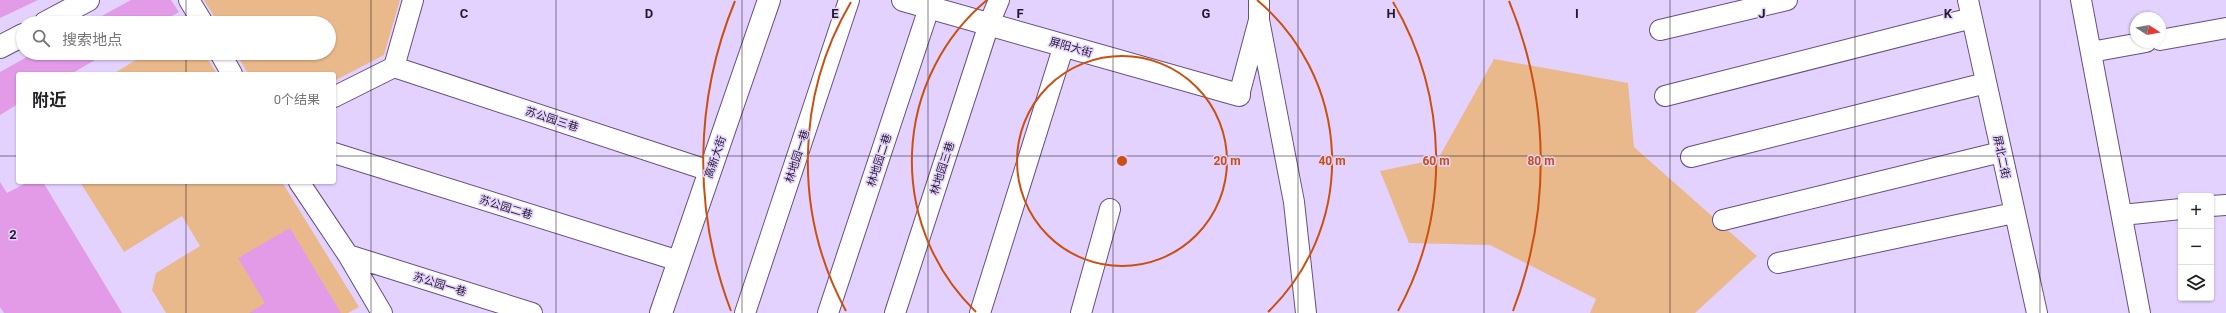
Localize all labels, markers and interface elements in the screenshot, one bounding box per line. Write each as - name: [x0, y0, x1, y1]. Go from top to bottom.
- text: C: [460, 6, 469, 21]
- text: D: [645, 6, 653, 21]
- text: E: [831, 6, 839, 21]
- text: F: [1016, 6, 1024, 21]
- text: G: [1202, 6, 1211, 21]
- text: H: [1386, 6, 1396, 21]
- text: I: [1575, 6, 1579, 21]
- text: J: [1758, 6, 1766, 21]
- text: K: [1944, 6, 1953, 21]
- north arrow: [2130, 12, 2166, 48]
- search box: [16, 16, 336, 60]
- icon: search: [30, 27, 52, 49]
- text: 搜索地点: [62, 31, 122, 49]
- street label: 屏阳大街: [1048, 35, 1094, 60]
- text: 附近: [32, 90, 66, 110]
- text: 0个结果: [274, 92, 320, 107]
- street label: 苏公园三巷: [524, 105, 580, 134]
- street label: 林地园一巷: [783, 128, 812, 184]
- street label: 林地园二巷: [865, 132, 894, 188]
- street label: 高新大街: [702, 134, 729, 180]
- street label: 屏北二街: [1991, 134, 2012, 180]
- street label: 林地园三巷: [928, 140, 957, 196]
- centre of rings: [1115, 154, 1129, 168]
- text: 20 m: [1213, 154, 1241, 168]
- text: 40 m: [1318, 154, 1346, 168]
- text: 60 m: [1422, 154, 1450, 168]
- text: 80 m: [1527, 154, 1555, 168]
- street label: 苏公园二巷: [478, 193, 534, 222]
- map controls: [2178, 193, 2214, 301]
- button: +: [2178, 193, 2214, 229]
- text: 2: [9, 227, 17, 242]
- button: −: [2178, 229, 2214, 265]
- button: layers: [2178, 265, 2214, 301]
- street label: 苏公园一巷: [412, 270, 468, 299]

